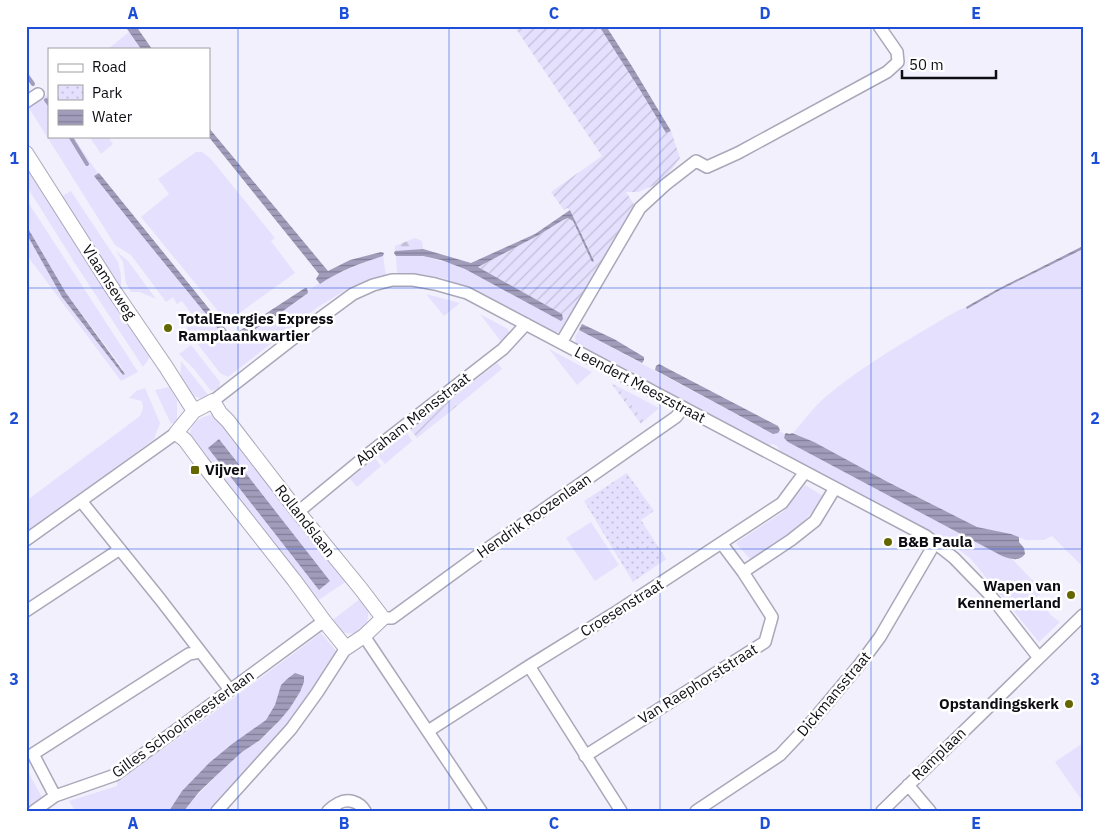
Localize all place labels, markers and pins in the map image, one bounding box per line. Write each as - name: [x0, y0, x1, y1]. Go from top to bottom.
- place label: TotalEnergies Express Ramplaankwartier: [178, 309, 334, 345]
- marker: TotalEnergies Express Ramplaankwartier: [162, 322, 174, 334]
- place label: Vijver: [205, 460, 246, 479]
- marker: Vijver: [189, 464, 201, 476]
- place label: B&B Paula: [898, 532, 973, 551]
- marker: B&B Paula: [882, 536, 894, 548]
- place label: Wapen van Kennemerland: [957, 576, 1061, 612]
- marker: Wapen van Kennemerland: [1065, 589, 1077, 601]
- place label: Opstandingskerk: [939, 694, 1059, 713]
- marker: Opstandingskerk: [1063, 698, 1075, 710]

